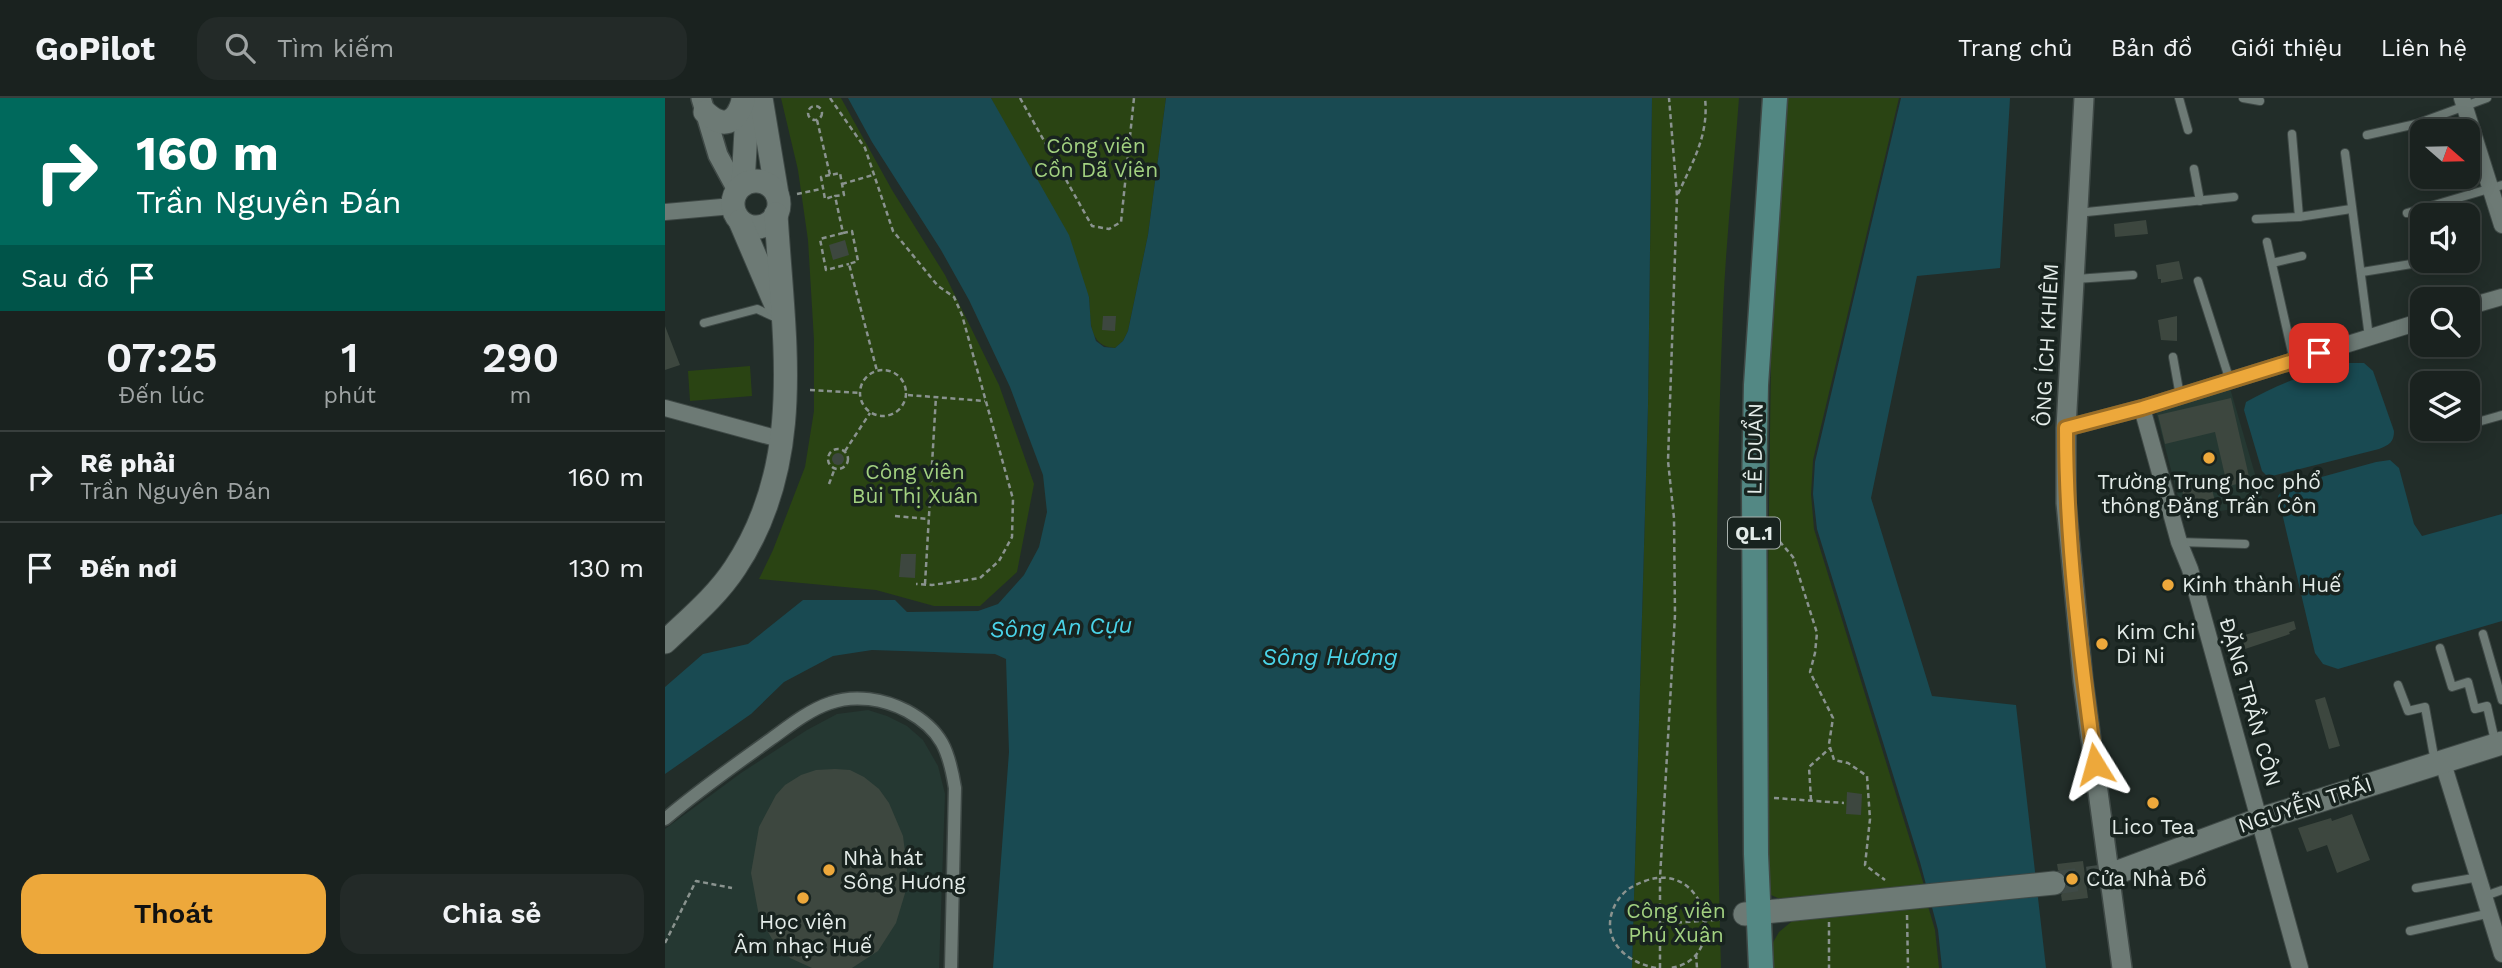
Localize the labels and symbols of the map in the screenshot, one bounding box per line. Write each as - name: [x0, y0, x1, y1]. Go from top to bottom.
- north arrow: [2410, 119, 2480, 189]
- park label: Công viên Cồn Dã Viên: [1034, 133, 1158, 182]
- street label: ÔNG ÍCH KHIÊM: [2030, 263, 2063, 427]
- pin: [2289, 323, 2349, 383]
- street label: LÊ DUẨN: [1738, 403, 1768, 495]
- marker: Trường Trung học phổ thông Đặng Trần Côn: [2201, 450, 2217, 466]
- park label: Công viên Bùi Thị Xuân: [852, 459, 978, 508]
- place label: Trường Trung học phổ thông Đặng Trần Côn: [2097, 469, 2321, 518]
- road number: QL.1: [1728, 518, 1780, 548]
- place label: Kinh thành Huế: [2182, 572, 2341, 597]
- marker: Kinh thành Huế: [2160, 577, 2176, 593]
- water label: Sông An Cựu: [989, 612, 1133, 643]
- street label: ĐẶNG TRẦN CÔN: [2214, 614, 2288, 789]
- place label: Kim Chi Di Ni: [2116, 619, 2196, 668]
- marker: Kim Chi Di Ni: [2094, 636, 2110, 652]
- water label: Sông Hương: [1262, 644, 1398, 671]
- position arrow: [2058, 727, 2132, 801]
- street label: NGUYỄN TRÃI: [2234, 768, 2375, 838]
- marker: Lico Tea: [2145, 795, 2161, 811]
- place label: Lico Tea: [2111, 814, 2195, 839]
- place label: Nhà hát Sông Hương: [843, 845, 966, 894]
- marker: Nhà hát Sông Hương: [821, 862, 837, 878]
- place label: Cửa Nhà Đồ: [2086, 866, 2207, 891]
- marker: Cửa Nhà Đồ: [2064, 871, 2080, 887]
- marker: Học viện Âm nhạc Huế: [795, 890, 811, 906]
- park label: Công viên Phú Xuân: [1626, 898, 1726, 947]
- place label: Học viện Âm nhạc Huế: [734, 909, 872, 958]

